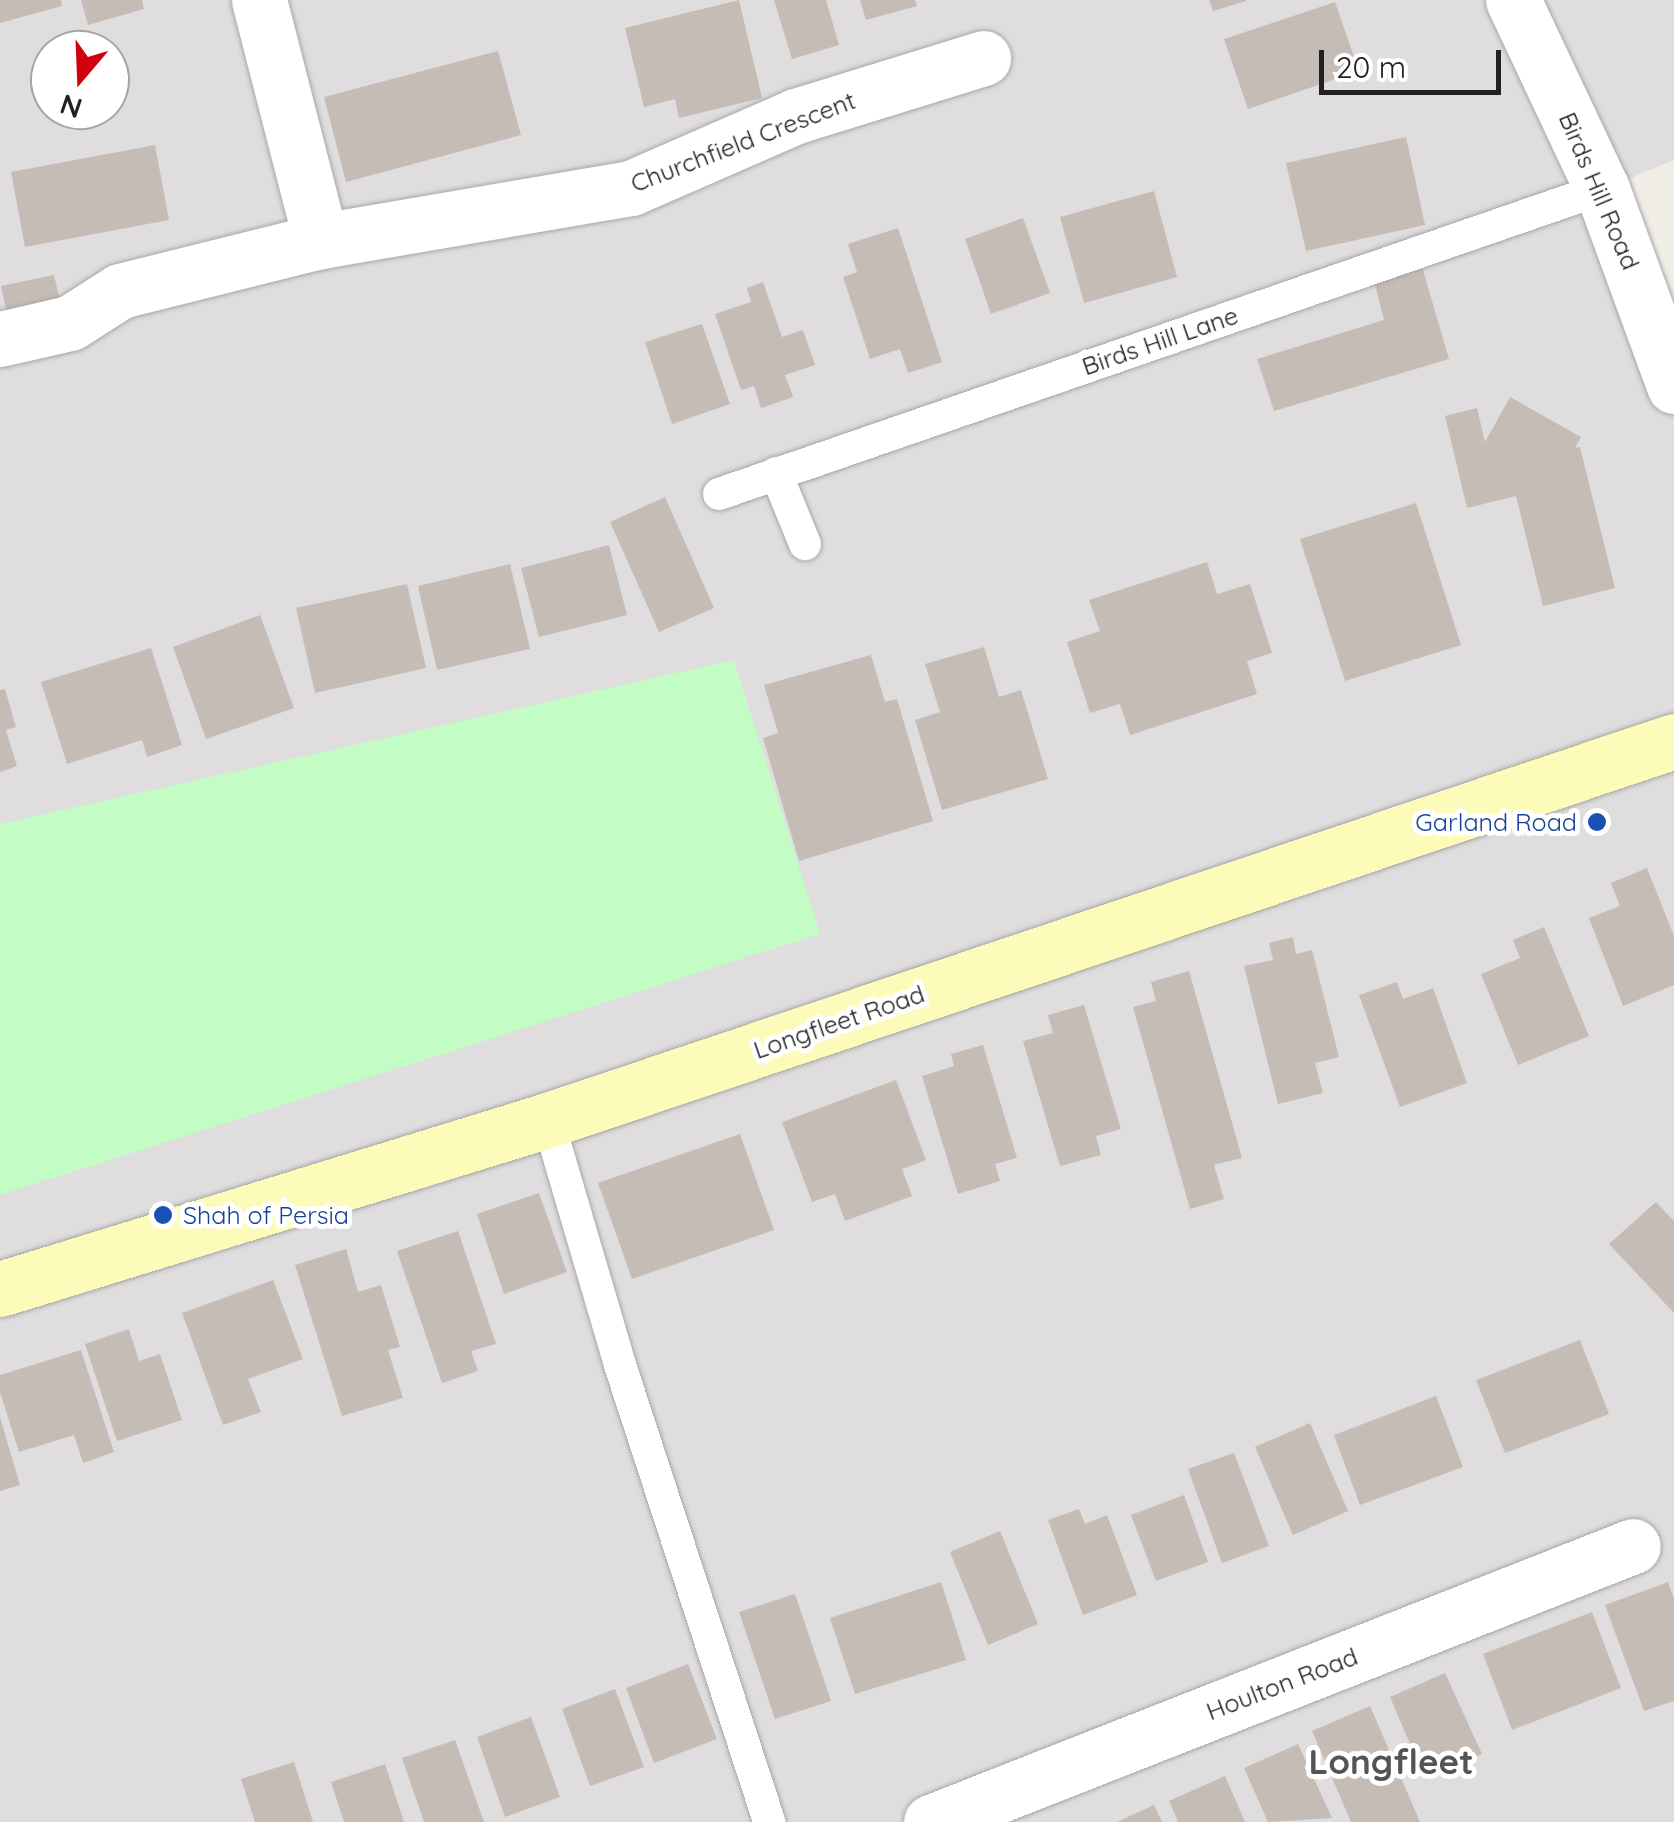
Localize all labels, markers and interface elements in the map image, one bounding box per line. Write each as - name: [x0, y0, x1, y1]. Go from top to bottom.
- north arrow: [30, 30, 130, 130]
- scale bar: [1324, 30, 1506, 92]
- text: 20 m: [1336, 48, 1406, 86]
- street label: Churchfield Crescent: [626, 85, 860, 199]
- text: N: [55, 87, 86, 127]
- street label: Birds Hill Road: [1552, 108, 1646, 274]
- street label: Birds Hill Lane: [1078, 300, 1242, 382]
- place label: Garland Road: [1415, 807, 1577, 837]
- marker: Garland Road: [1586, 811, 1608, 833]
- street label: Longfleet Road: [750, 979, 928, 1065]
- place label: Shah of Persia: [183, 1200, 349, 1230]
- marker: Shah of Persia: [152, 1204, 174, 1226]
- street label: Houlton Road: [1202, 1641, 1362, 1727]
- district label: Longfleet: [1308, 1740, 1474, 1782]

